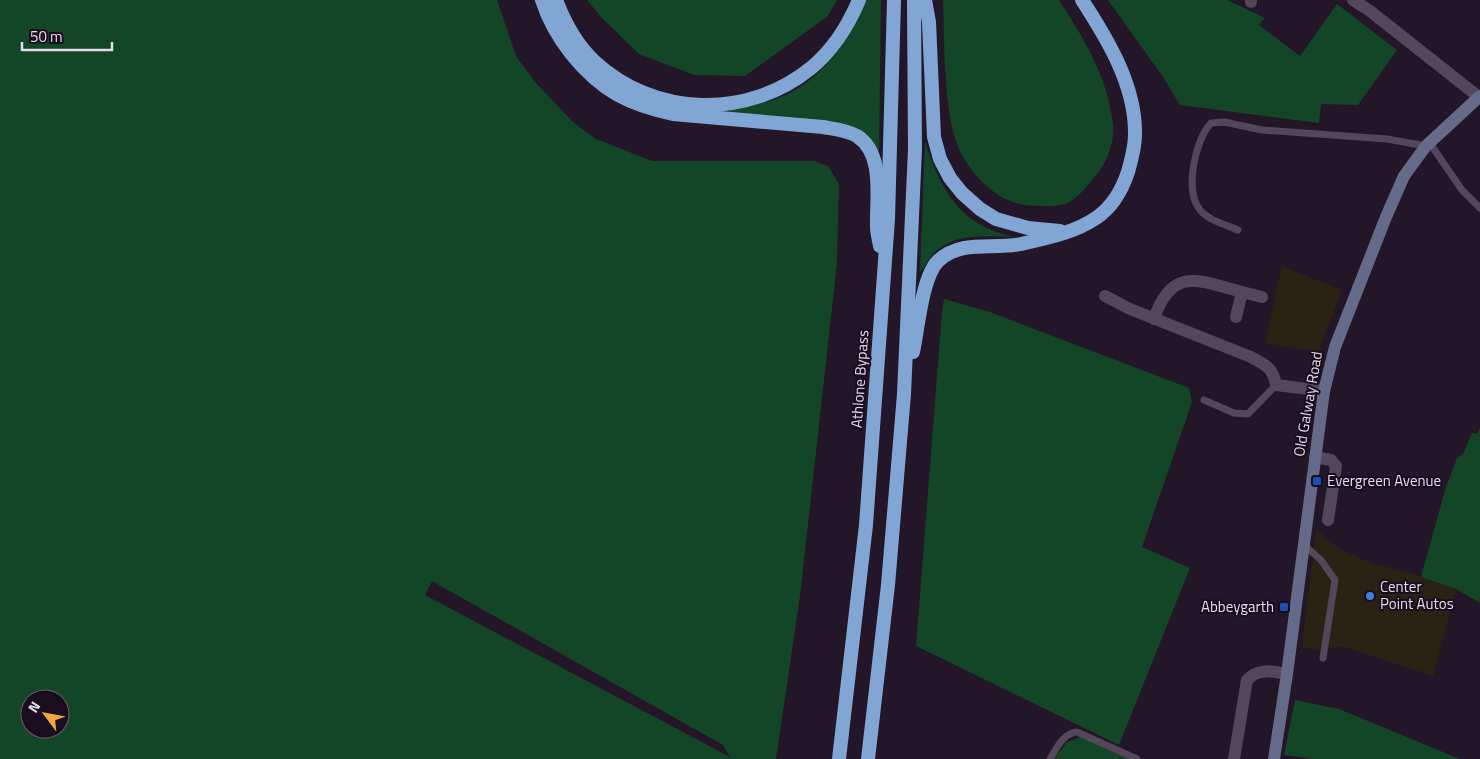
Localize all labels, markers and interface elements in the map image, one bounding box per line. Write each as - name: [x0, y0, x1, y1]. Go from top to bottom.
- scale bar: [22, 20, 112, 52]
- text: 50 m: [30, 25, 63, 48]
- street label: Athlone Bypass: [845, 329, 874, 429]
- street label: Old Galway Road: [1287, 349, 1328, 458]
- place label: Evergreen Avenue: [1327, 469, 1441, 492]
- marker: Evergreen Avenue: [1311, 475, 1323, 487]
- place label: Center Point Autos: [1380, 575, 1454, 615]
- marker: Center Point Autos: [1364, 590, 1376, 602]
- place label: Abbeygarth: [1201, 595, 1274, 618]
- marker: Abbeygarth: [1278, 601, 1290, 613]
- north arrow: [20, 689, 70, 739]
- text: N: [22, 697, 45, 717]

